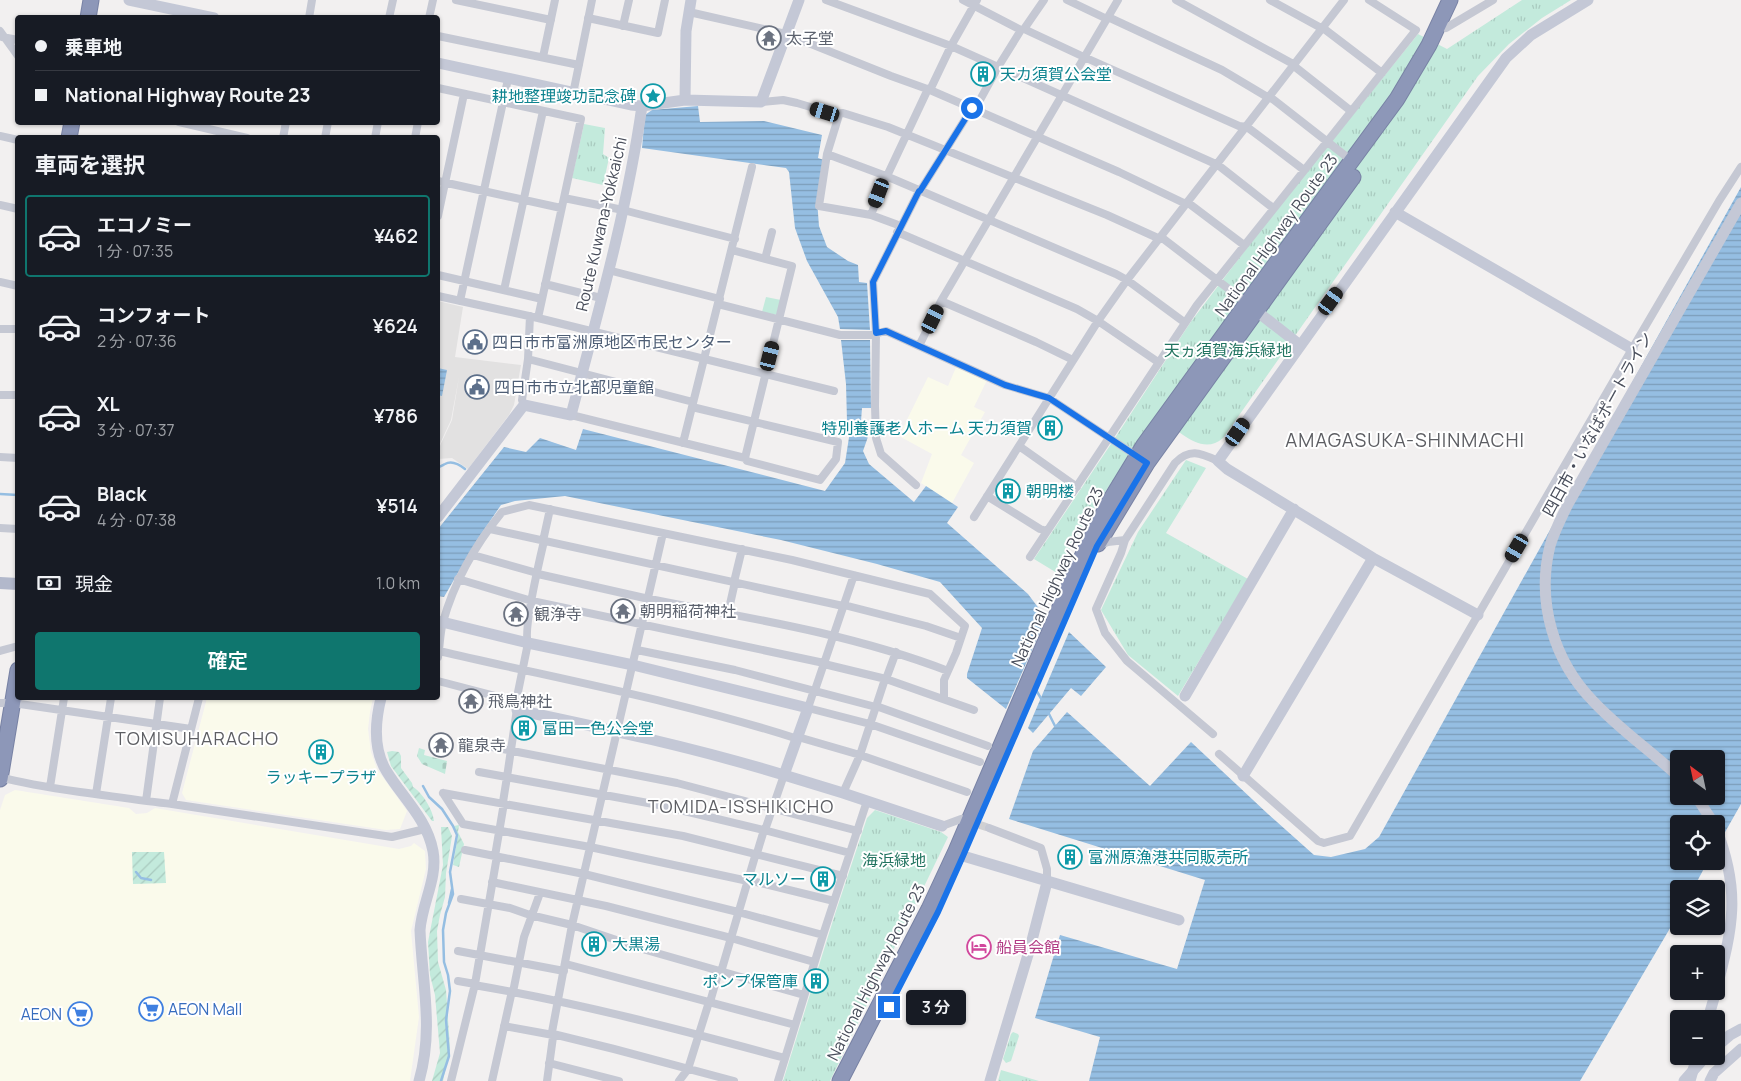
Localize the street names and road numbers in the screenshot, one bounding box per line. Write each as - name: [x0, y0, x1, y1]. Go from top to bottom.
- street label: Route Kuwana-Yokkaichi: [570, 135, 632, 313]
- street label: National Highway Route 23: [1210, 149, 1342, 321]
- street label: 四日市・いなばポートライン: [1537, 328, 1657, 520]
- street label: National Highway Route 23: [1006, 484, 1108, 670]
- street label: National Highway Route 23: [822, 880, 930, 1064]

